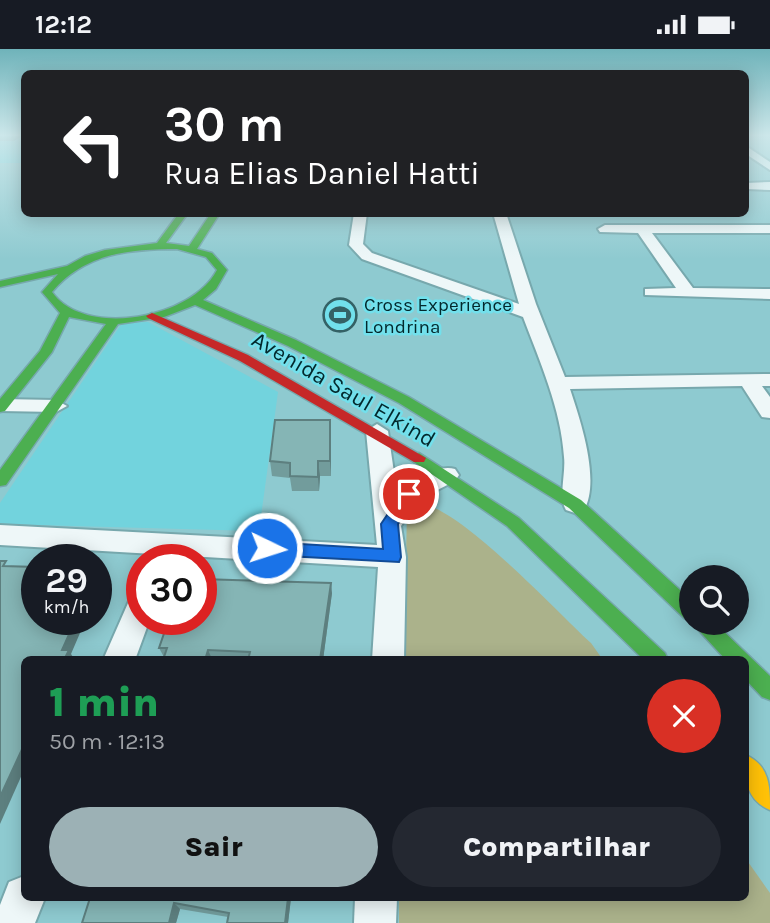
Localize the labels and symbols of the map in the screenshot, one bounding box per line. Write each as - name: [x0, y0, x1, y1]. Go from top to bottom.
- place label: Cross Experience Londrina: [364, 294, 512, 338]
- sports icon: Cross Experience Londrina: [321, 296, 359, 334]
- street label: Avenida Saul Elkind: [247, 326, 440, 453]
- pin: [379, 464, 439, 524]
- position arrow: [230, 511, 304, 585]
- speed limit sign: 30: [126, 544, 217, 635]

